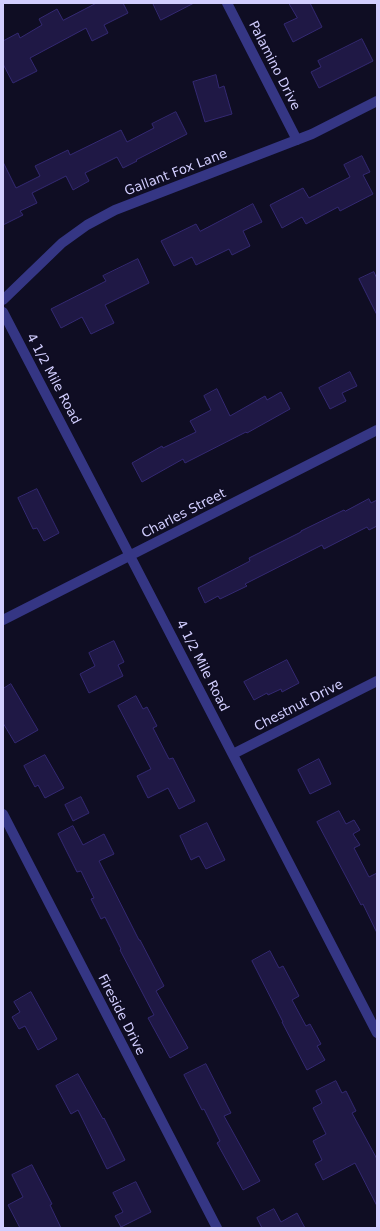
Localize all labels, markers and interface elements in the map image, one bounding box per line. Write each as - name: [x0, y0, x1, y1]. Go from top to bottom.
- street label: Palamino Drive: [245, 19, 303, 113]
- street label: Gallant Fox Lane: [123, 146, 229, 200]
- street label: 4 1/2 Mile Road: [22, 331, 84, 427]
- street label: Charles Street: [139, 486, 229, 542]
- street label: 4 1/2 Mile Road: [172, 618, 232, 714]
- street label: Chestnut Drive: [252, 677, 346, 735]
- street label: Fireside Drive: [94, 972, 148, 1058]

